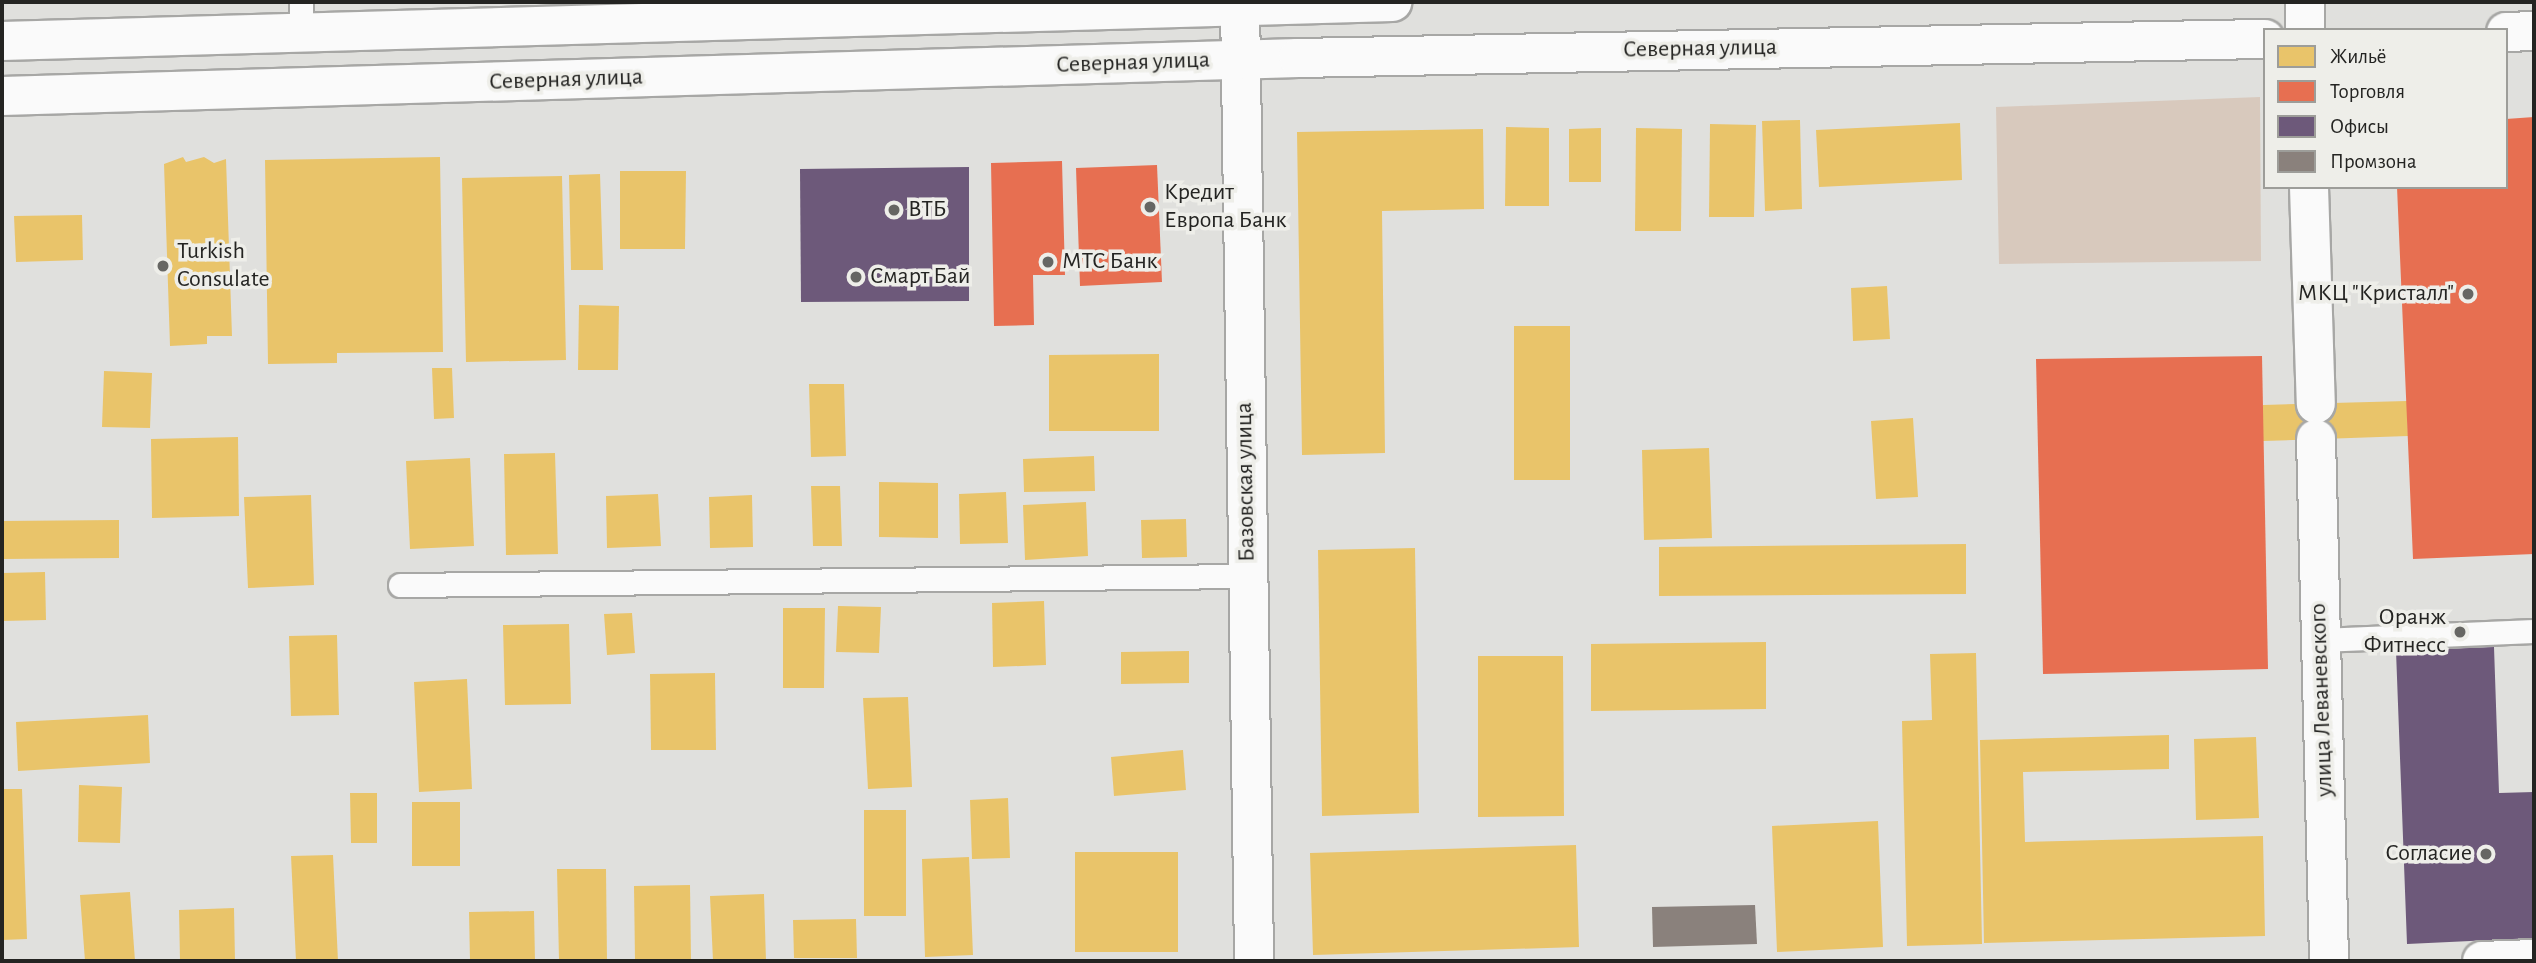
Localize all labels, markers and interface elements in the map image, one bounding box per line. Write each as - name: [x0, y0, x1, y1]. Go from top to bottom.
- legend: [2263, 28, 2508, 189]
- street label: Северная улица: [1623, 33, 1777, 65]
- street label: Северная улица: [1056, 46, 1210, 80]
- text: Жильё: [2330, 46, 2386, 67]
- street label: Северная улица: [489, 63, 643, 97]
- text: Торговля: [2330, 81, 2405, 102]
- text: Офисы: [2330, 116, 2389, 137]
- text: Промзона: [2330, 151, 2417, 172]
- place label: Кредит Европа Банк: [1164, 179, 1287, 235]
- place label: ВТБ: [908, 196, 947, 224]
- marker: Кредит Европа Банк: [1142, 199, 1158, 215]
- marker: ВТБ: [886, 202, 902, 218]
- place label: Turkish Consulate: [177, 238, 269, 294]
- place label: МТС Банк: [1062, 248, 1158, 276]
- marker: МТС Банк: [1040, 254, 1056, 270]
- marker: Turkish Consulate: [155, 258, 171, 274]
- place label: Смарт Бай: [870, 263, 971, 291]
- marker: Смарт Бай: [848, 269, 864, 285]
- place label: МКЦ "Кристалл": [2298, 280, 2454, 308]
- marker: МКЦ "Кристалл": [2460, 286, 2476, 302]
- street label: Базовская улица: [1230, 402, 1262, 562]
- street label: улица Леваневского: [2304, 603, 2340, 797]
- place label: Оранж Фитнесс: [2364, 604, 2446, 660]
- marker: Оранж Фитнесс: [2452, 624, 2468, 640]
- place label: Согласие: [2385, 840, 2472, 868]
- marker: Согласие: [2478, 846, 2494, 862]

